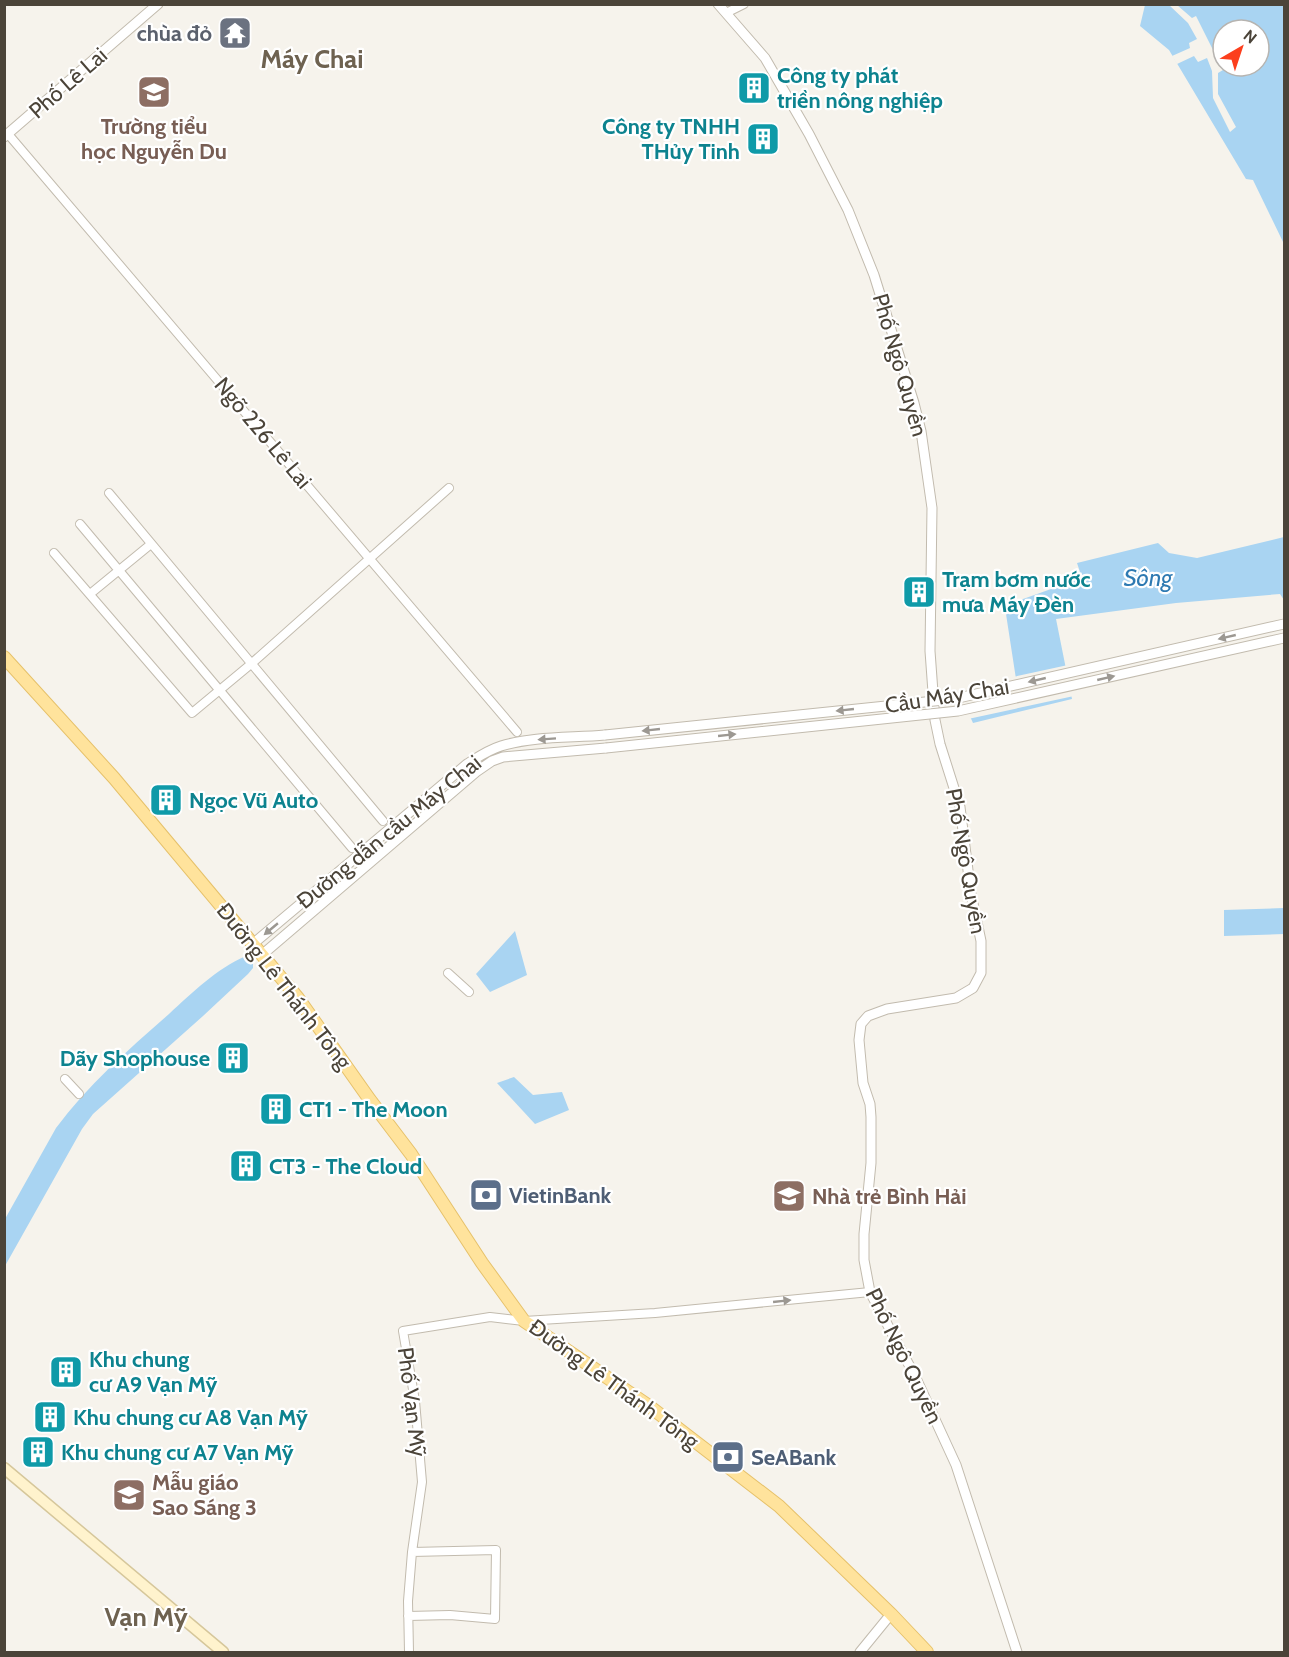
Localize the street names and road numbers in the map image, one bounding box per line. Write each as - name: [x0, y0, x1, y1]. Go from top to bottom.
- street label: Phố Lê Lai: [23, 42, 113, 124]
- street label: Phố Ngô Quyền: [867, 290, 933, 440]
- street label: Ngõ 226 Lê Lai: [209, 372, 317, 494]
- street label: Cầu Máy Chai: [883, 673, 1011, 719]
- street label: Đường dẫn cầu Máy Chai: [291, 749, 487, 915]
- street label: Phố Ngô Quyền: [940, 786, 992, 936]
- street label: Đường Lê Thánh Tông: [211, 898, 358, 1075]
- street label: Phố Ngô Quyền: [860, 1284, 948, 1428]
- street label: Đường Lê Thánh Tông: [524, 1313, 705, 1455]
- street label: Phố Vạn Mỹ: [392, 1346, 432, 1458]

